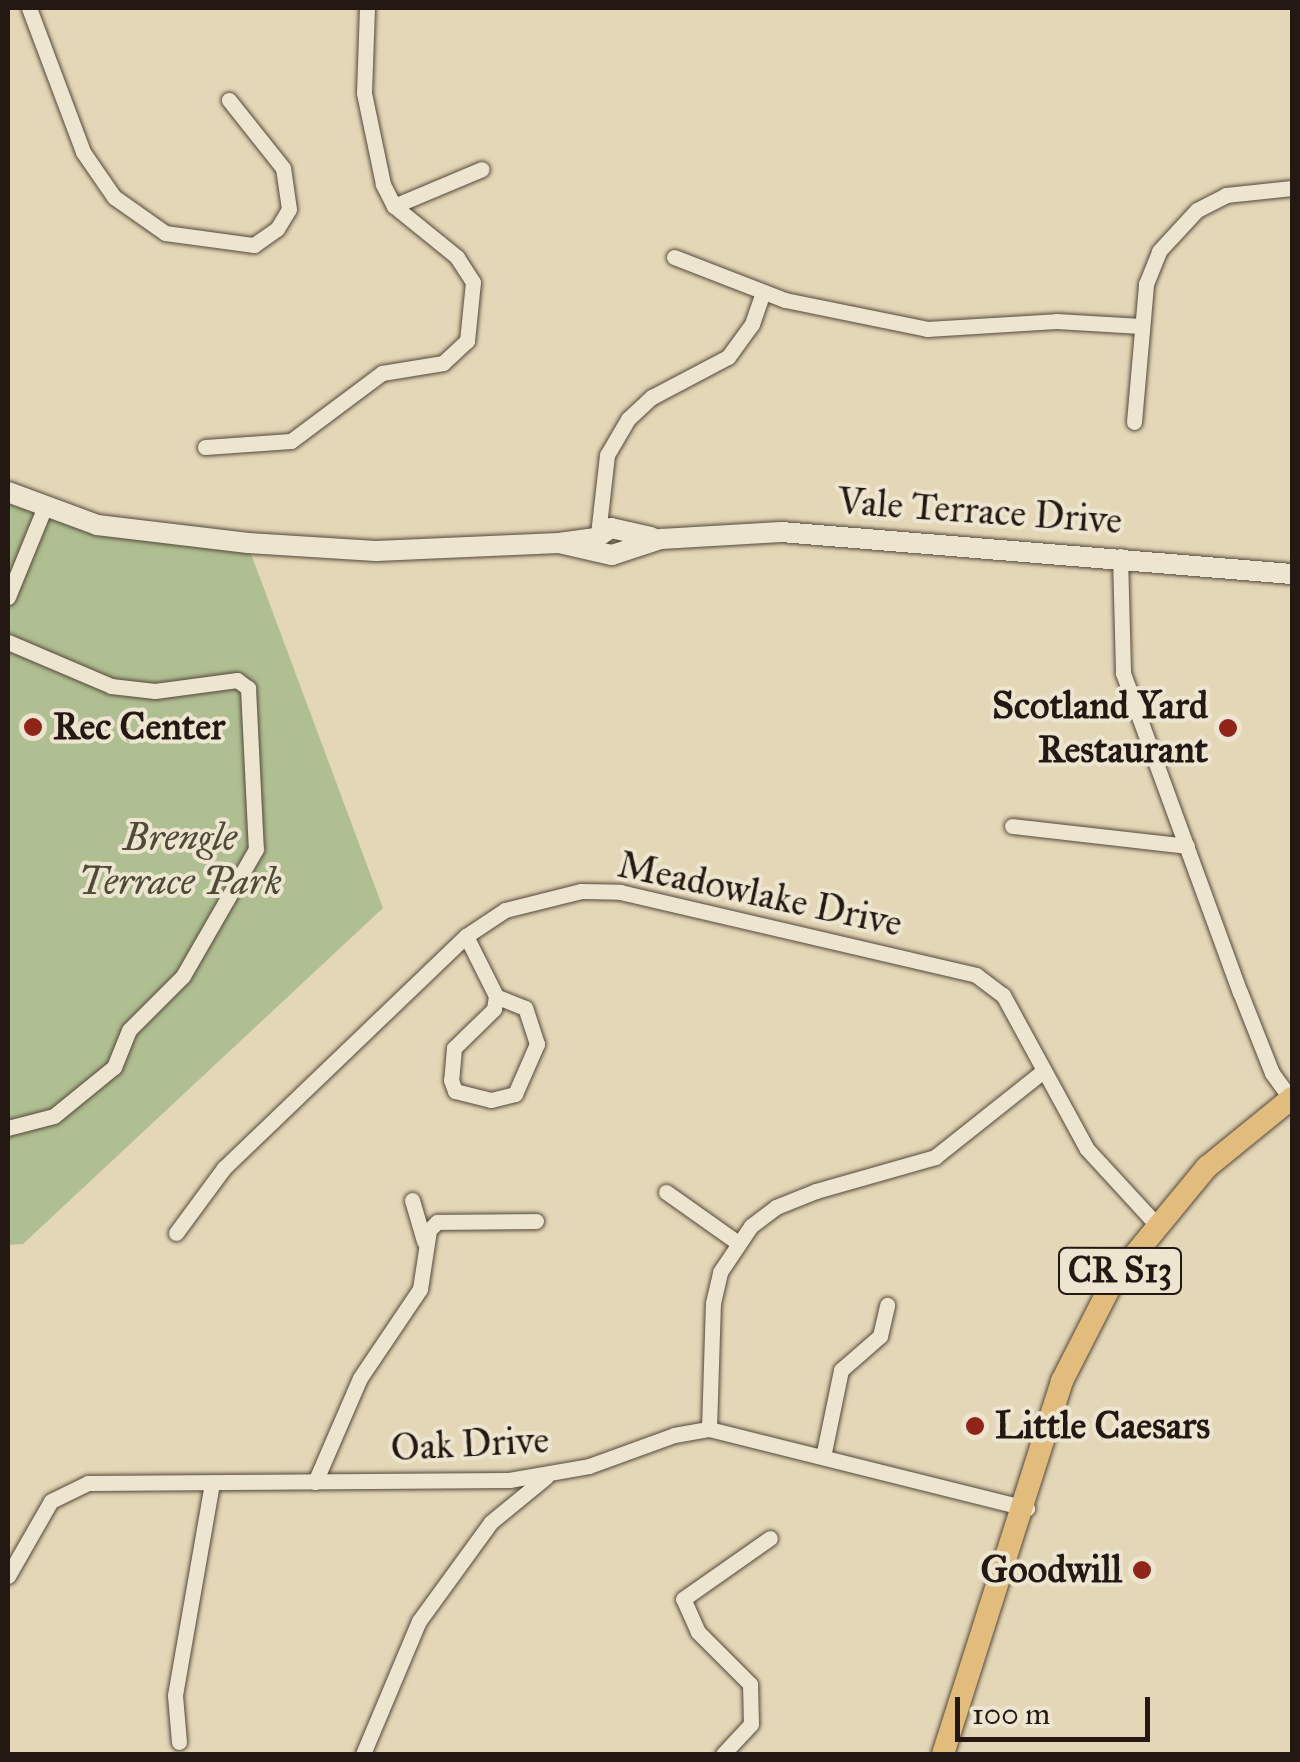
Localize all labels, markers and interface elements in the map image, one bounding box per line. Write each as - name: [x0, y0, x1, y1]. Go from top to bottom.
- street label: Vale Terrace Drive: [836, 478, 1124, 544]
- place label: Scotland Yard Restaurant: [992, 683, 1208, 772]
- place label: Rec Center: [53, 704, 225, 750]
- marker: Rec Center: [22, 716, 44, 738]
- marker: Scotland Yard Restaurant: [1217, 717, 1239, 739]
- park label: Brengle Terrace Park: [78, 815, 282, 904]
- street label: Meadowlake Drive: [614, 842, 906, 946]
- road number: CR S13: [1058, 1241, 1182, 1301]
- place label: Little Caesars: [995, 1403, 1210, 1449]
- marker: Little Caesars: [964, 1415, 986, 1437]
- street label: Oak Drive: [390, 1417, 550, 1471]
- place label: Goodwill: [981, 1547, 1122, 1593]
- marker: Goodwill: [1131, 1559, 1153, 1581]
- scale bar: [960, 1677, 1155, 1739]
- text: 100 m: [972, 1696, 1050, 1732]

